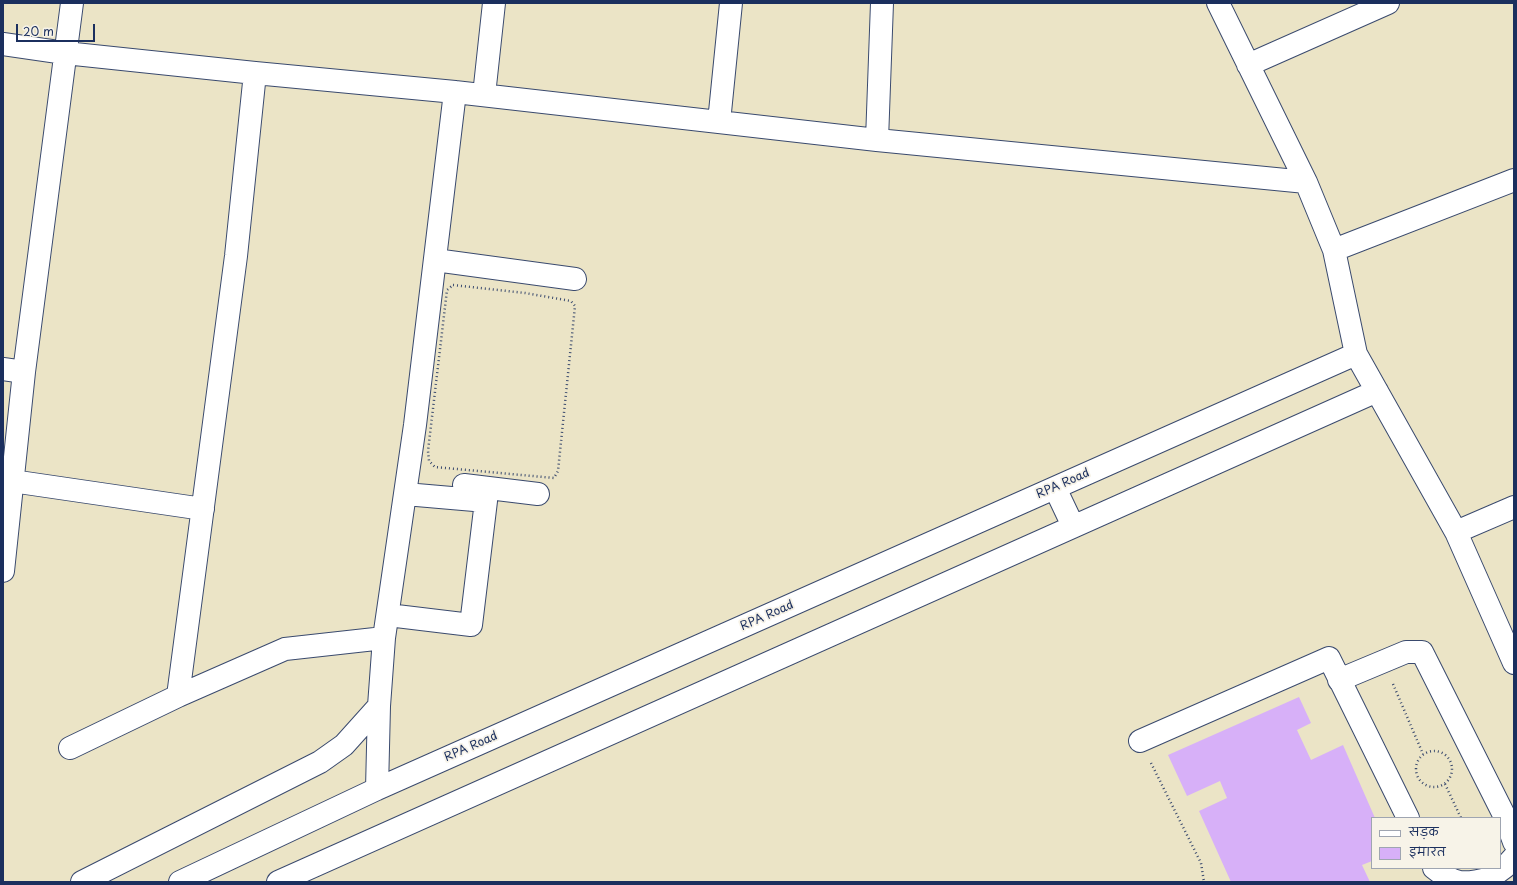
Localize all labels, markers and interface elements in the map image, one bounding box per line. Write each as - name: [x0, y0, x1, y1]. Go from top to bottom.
- scale bar: [18, 16, 97, 42]
- text: 20 m: [23, 22, 54, 40]
- street label: RPA Road: [1034, 466, 1092, 502]
- street label: RPA Road: [738, 598, 796, 634]
- street label: RPA Road: [442, 729, 500, 765]
- legend: [1371, 817, 1501, 869]
- text: सड़क: [1409, 822, 1439, 840]
- text: इमारत: [1409, 842, 1446, 860]

